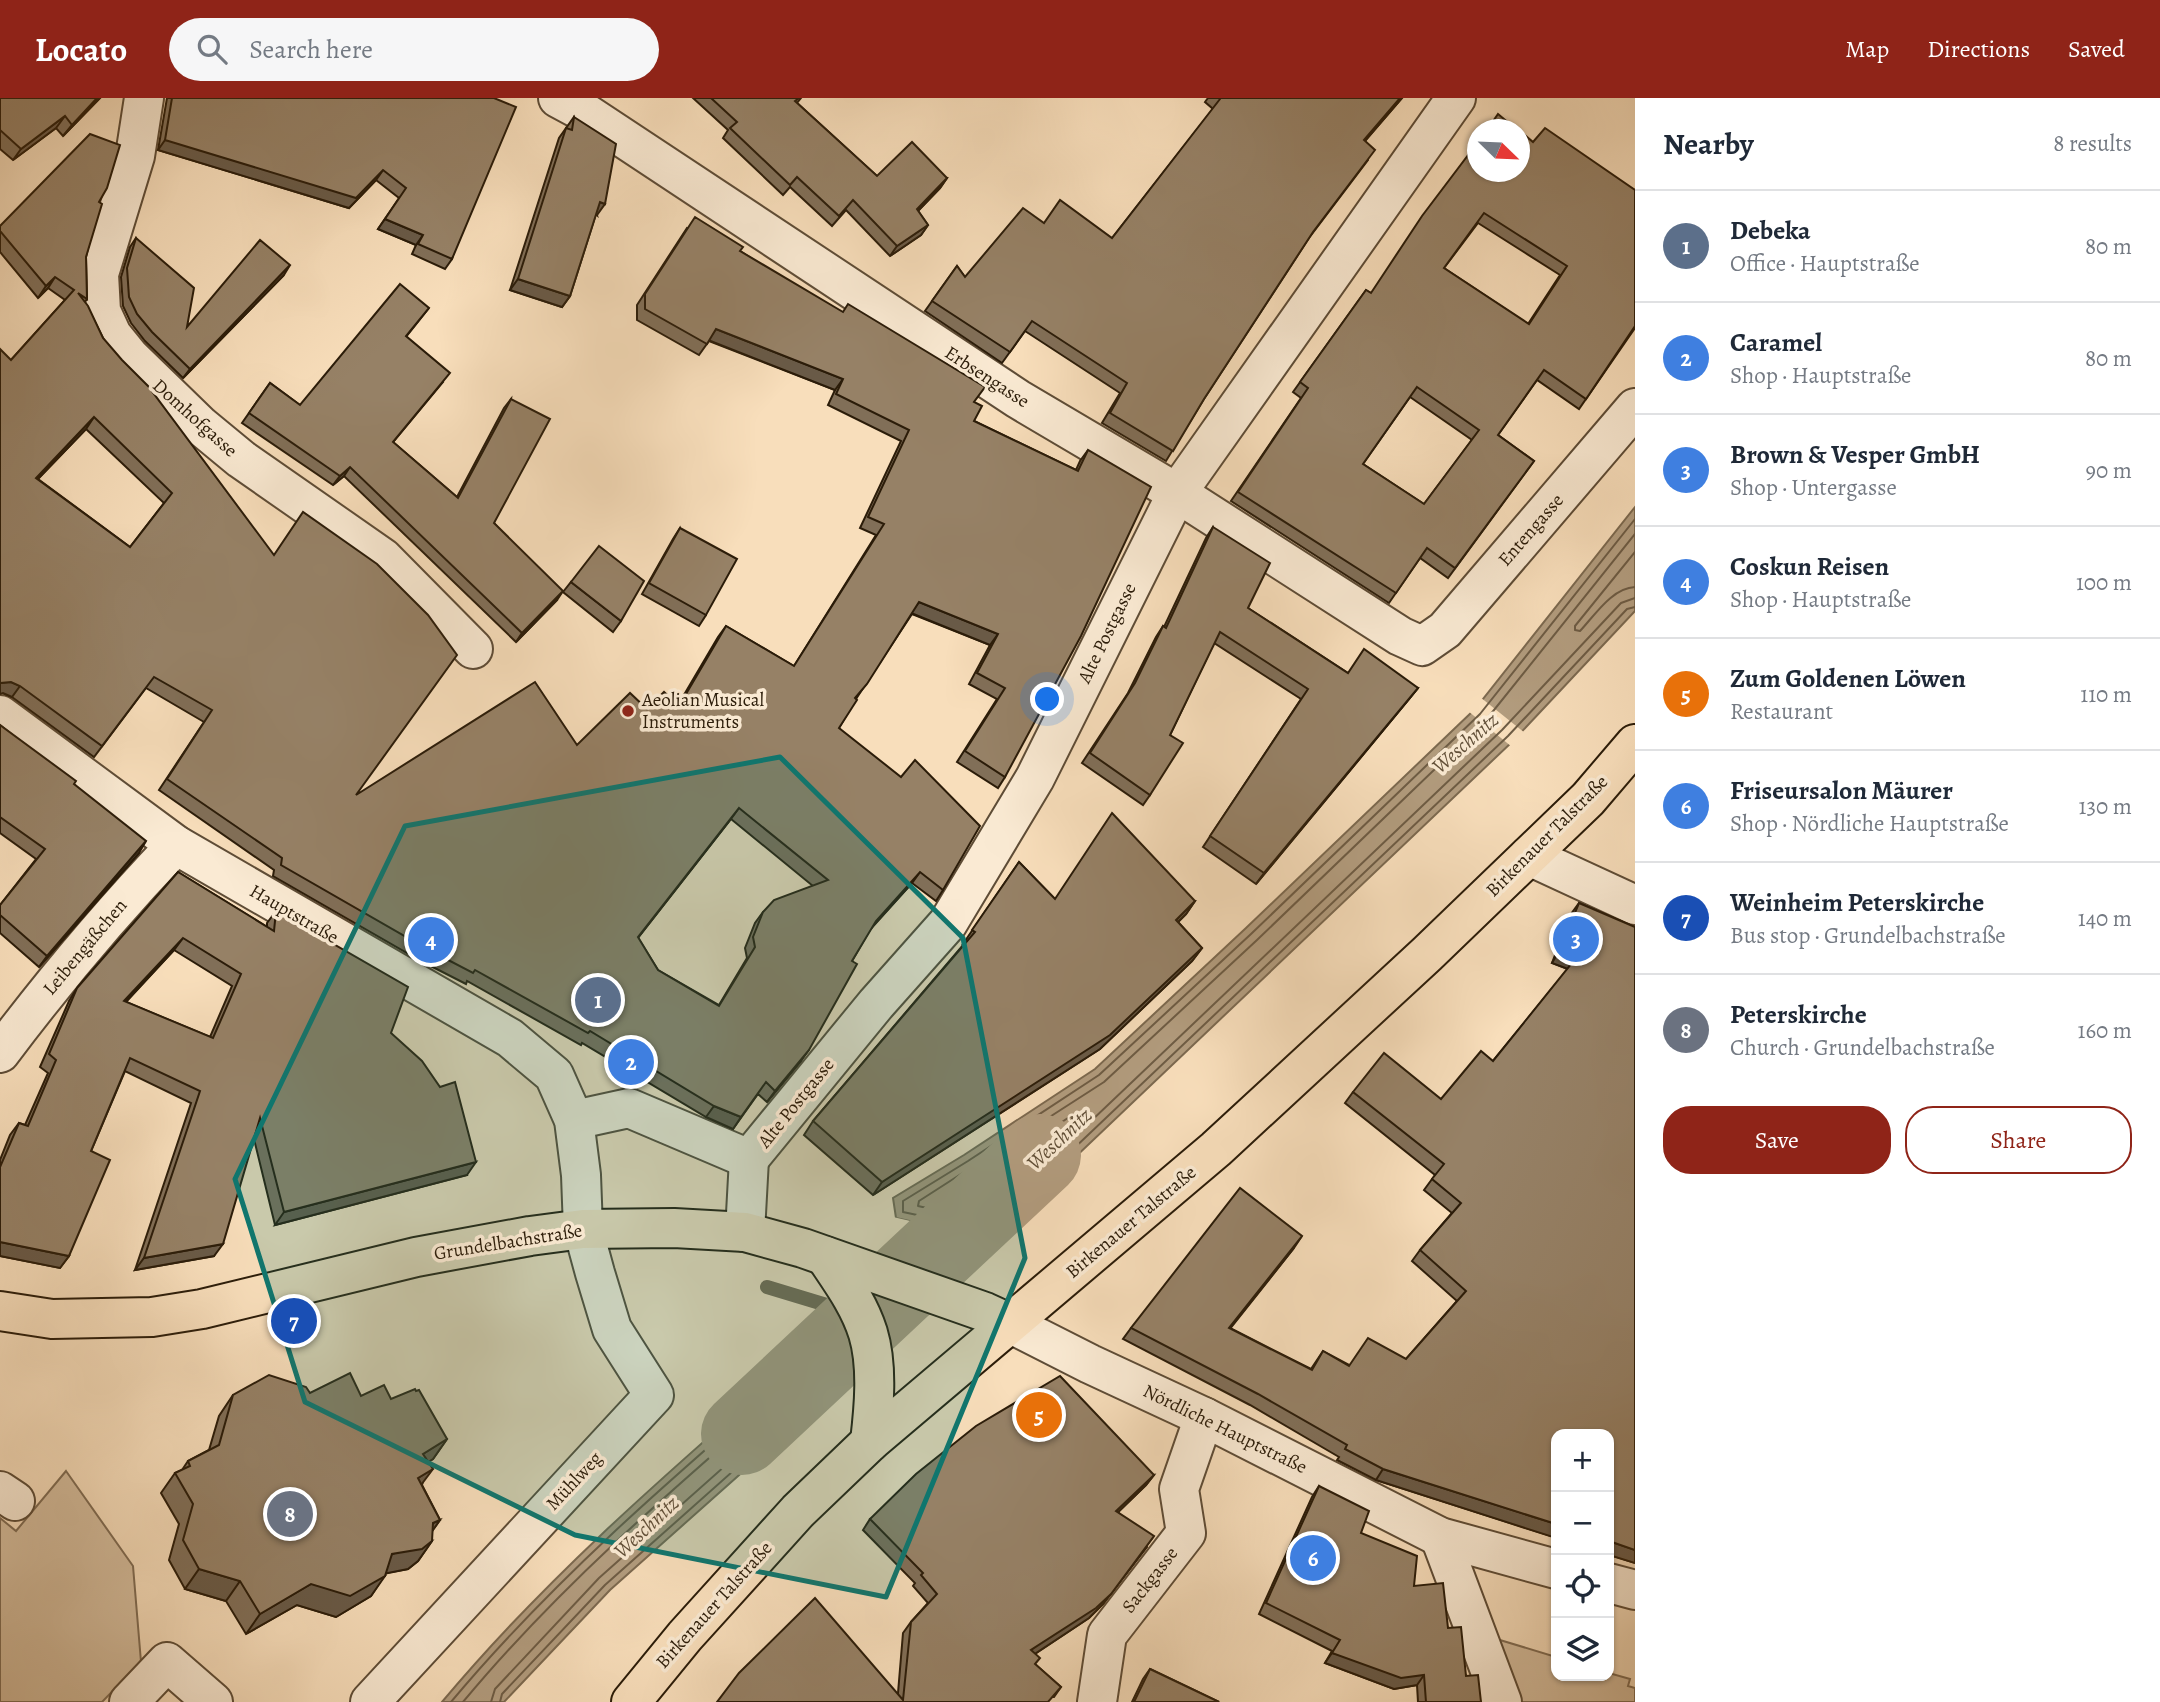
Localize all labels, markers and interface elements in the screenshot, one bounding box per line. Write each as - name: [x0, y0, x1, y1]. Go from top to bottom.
- search box: [169, 18, 659, 81]
- text: Locato: [35, 27, 127, 72]
- icon: search: [193, 30, 231, 68]
- text: Search here: [249, 32, 373, 67]
- text: Map: [1845, 33, 1889, 65]
- text: Directions: [1927, 33, 2030, 65]
- text: Saved: [2068, 33, 2125, 65]
- north arrow: [1467, 119, 1530, 182]
- text: Nearby: [1663, 124, 1754, 164]
- text: 8 results: [2053, 128, 2132, 159]
- text: Debeka: [1730, 213, 1811, 248]
- text: 1: [1682, 231, 1690, 262]
- text: 80 m: [2085, 231, 2132, 262]
- text: Office · Hauptstraße: [1730, 248, 1920, 279]
- text: Caramel: [1730, 325, 1822, 360]
- street label: Erbsengasse: [940, 340, 1034, 414]
- text: 2: [1680, 343, 1692, 374]
- text: 80 m: [2085, 343, 2132, 374]
- text: Shop · Hauptstraße: [1730, 360, 1911, 391]
- street label: Domhofgasse: [147, 373, 243, 463]
- text: Brown & Vesper GmbH: [1730, 437, 1980, 472]
- text: 3: [1681, 455, 1691, 486]
- text: 90 m: [2086, 455, 2132, 486]
- text: Shop · Untergasse: [1730, 472, 1897, 503]
- street label: Entengasse: [1492, 488, 1570, 572]
- text: Coskun Reisen: [1730, 549, 1889, 584]
- text: 4: [1681, 567, 1691, 598]
- text: 100 m: [2076, 567, 2132, 598]
- street label: Alte Postgasse: [1071, 578, 1143, 688]
- text: Shop · Hauptstraße: [1730, 584, 1911, 615]
- text: Zum Goldenen Löwen: [1730, 661, 1966, 696]
- text: 5: [1681, 679, 1691, 710]
- text: 110 m: [2080, 679, 2132, 710]
- your location: [1030, 682, 1064, 716]
- place label: Aeolian Musical Instruments: [641, 687, 765, 735]
- text: Restaurant: [1730, 696, 1833, 727]
- marker: Aeolian Musical Instruments: [620, 703, 636, 719]
- water label: Weschnitz: [1426, 706, 1505, 780]
- street label: Birkenauer Talstraße: [1480, 769, 1614, 903]
- text: Friseursalon Mäurer: [1730, 773, 1953, 808]
- text: 6: [1681, 791, 1691, 822]
- text: 130 m: [2079, 791, 2132, 822]
- text: Shop · Nördliche Hauptstraße: [1730, 808, 2009, 839]
- street label: Hauptstraße: [245, 878, 343, 950]
- text: Weinheim Peterskirche: [1730, 885, 1984, 920]
- street label: Leibengäßchen: [37, 893, 133, 1001]
- text: 7: [1681, 903, 1691, 934]
- text: 140 m: [2078, 903, 2132, 934]
- pin: 3: [1553, 913, 1599, 965]
- pin: 4: [408, 914, 454, 966]
- text: Bus stop · Grundelbachstraße: [1730, 920, 2006, 951]
- pin: 1: [575, 974, 621, 1026]
- text: Peterskirche: [1730, 997, 1867, 1032]
- text: 8: [1680, 1015, 1692, 1046]
- text: 160 m: [2078, 1015, 2132, 1046]
- text: Church · Grundelbachstraße: [1730, 1032, 1995, 1063]
- pin: 2: [608, 1036, 654, 1088]
- street label: Alte Postgasse: [751, 1053, 840, 1154]
- water label: Weschnitz: [1020, 1101, 1098, 1176]
- button: Save: [1663, 1106, 1891, 1174]
- button: Share: [1905, 1106, 2132, 1174]
- street label: Birkenauer Talstraße: [1060, 1160, 1202, 1284]
- street label: Grundelbachstraße: [432, 1217, 584, 1267]
- pin: 7: [271, 1295, 317, 1347]
- street label: Nördliche Hauptstraße: [1139, 1378, 1311, 1480]
- pin: 5: [1016, 1389, 1062, 1441]
- map controls: [1551, 1429, 1614, 1681]
- button: +: [1551, 1429, 1614, 1492]
- street label: Mühlweg: [540, 1446, 608, 1516]
- pin: 8: [267, 1488, 313, 1540]
- water label: Weschnitz: [607, 1489, 685, 1564]
- button: −: [1551, 1492, 1614, 1555]
- pin: 6: [1290, 1532, 1336, 1584]
- street label: Birkenauer Talstraße: [650, 1536, 778, 1674]
- street label: Sackgasse: [1116, 1541, 1184, 1619]
- button: locate: [1551, 1555, 1614, 1618]
- button: layers: [1551, 1618, 1614, 1681]

